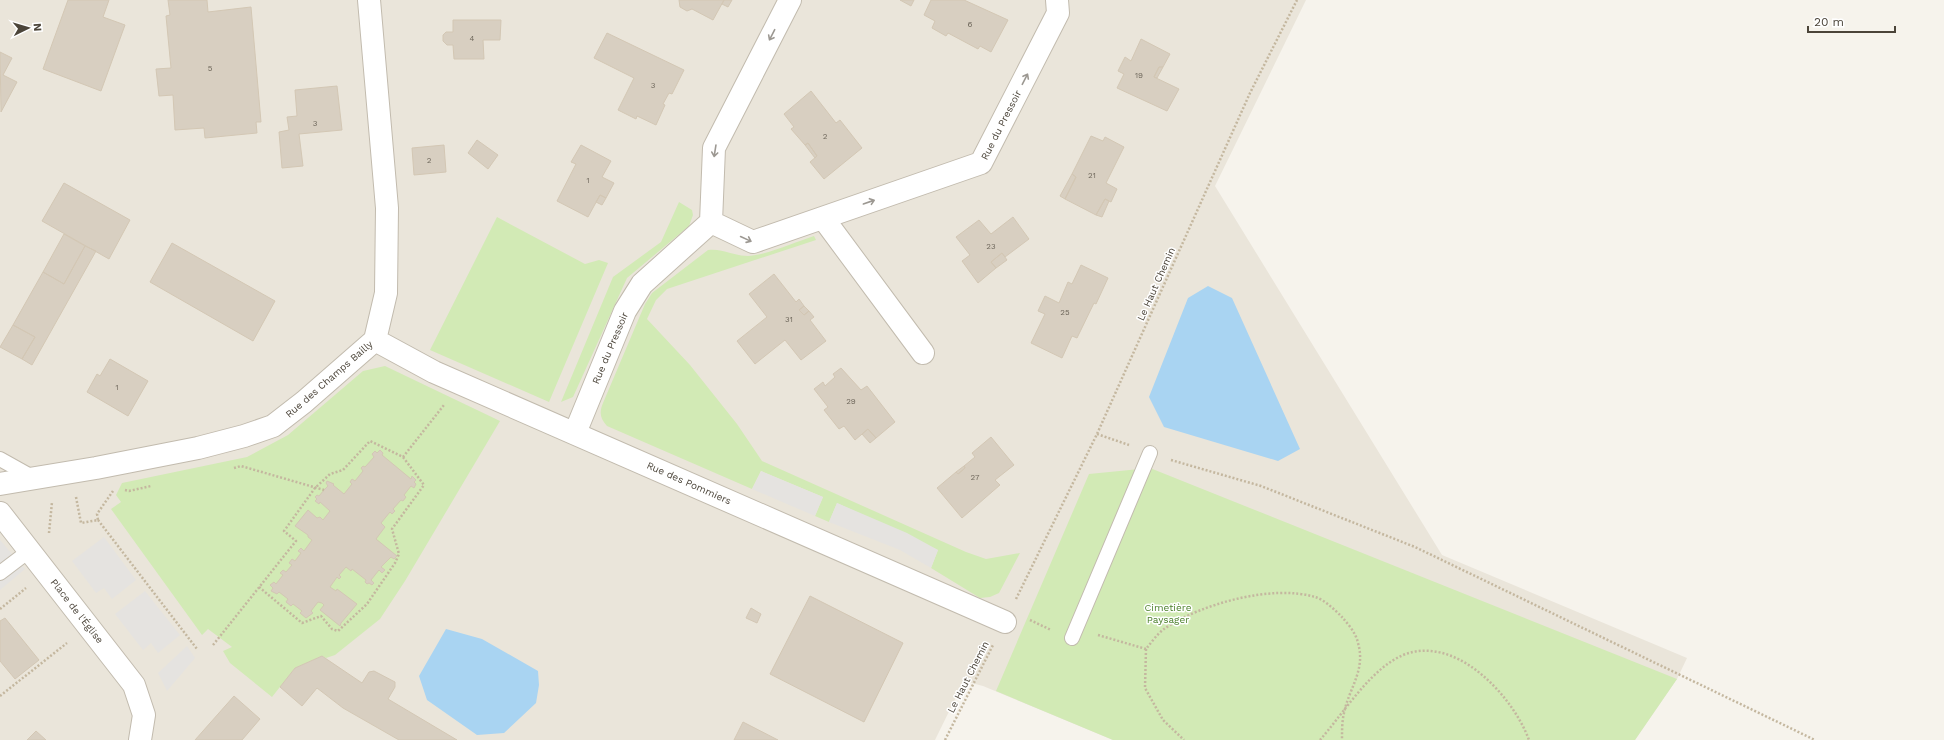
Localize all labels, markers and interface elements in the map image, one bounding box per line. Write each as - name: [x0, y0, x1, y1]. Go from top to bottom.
- north arrow: [8, 8, 48, 48]
- scale bar: [1808, 8, 1895, 34]
- text: 20 m: [1814, 15, 1844, 29]
- house number: 6: [968, 20, 973, 29]
- text: N: [31, 23, 44, 32]
- one-way arrow: [768, 28, 775, 40]
- house number: 4: [470, 34, 475, 43]
- house number: 5: [208, 64, 213, 73]
- house number: 19: [1135, 71, 1143, 80]
- one-way arrow: [1022, 73, 1029, 85]
- house number: 3: [651, 81, 656, 90]
- street label: Rue du Pressoir: [979, 88, 1023, 162]
- house number: 3: [313, 119, 318, 128]
- house number: 2: [823, 132, 828, 141]
- one-way arrow: [710, 144, 718, 157]
- house number: 2: [427, 156, 432, 165]
- house number: 21: [1088, 171, 1096, 180]
- house number: 1: [586, 176, 590, 185]
- one-way arrow: [862, 198, 875, 205]
- one-way arrow: [740, 236, 752, 243]
- house number: 23: [986, 242, 996, 251]
- street label: Le Haut Chemin: [1135, 246, 1177, 322]
- house number: 25: [1060, 308, 1070, 317]
- street label: Rue du Pressoir: [590, 310, 630, 386]
- house number: 31: [785, 315, 793, 324]
- street label: Rue des Champs Bailly: [283, 338, 375, 420]
- house number: 1: [115, 383, 119, 392]
- house number: 29: [846, 397, 856, 406]
- street label: Rue des Pommiers: [645, 459, 733, 507]
- house number: 27: [971, 473, 980, 482]
- street label: Place de l'Église: [48, 577, 106, 646]
- park label: Cimetière Paysager: [1145, 602, 1192, 625]
- street label: Le Haut Chemin: [945, 639, 991, 715]

